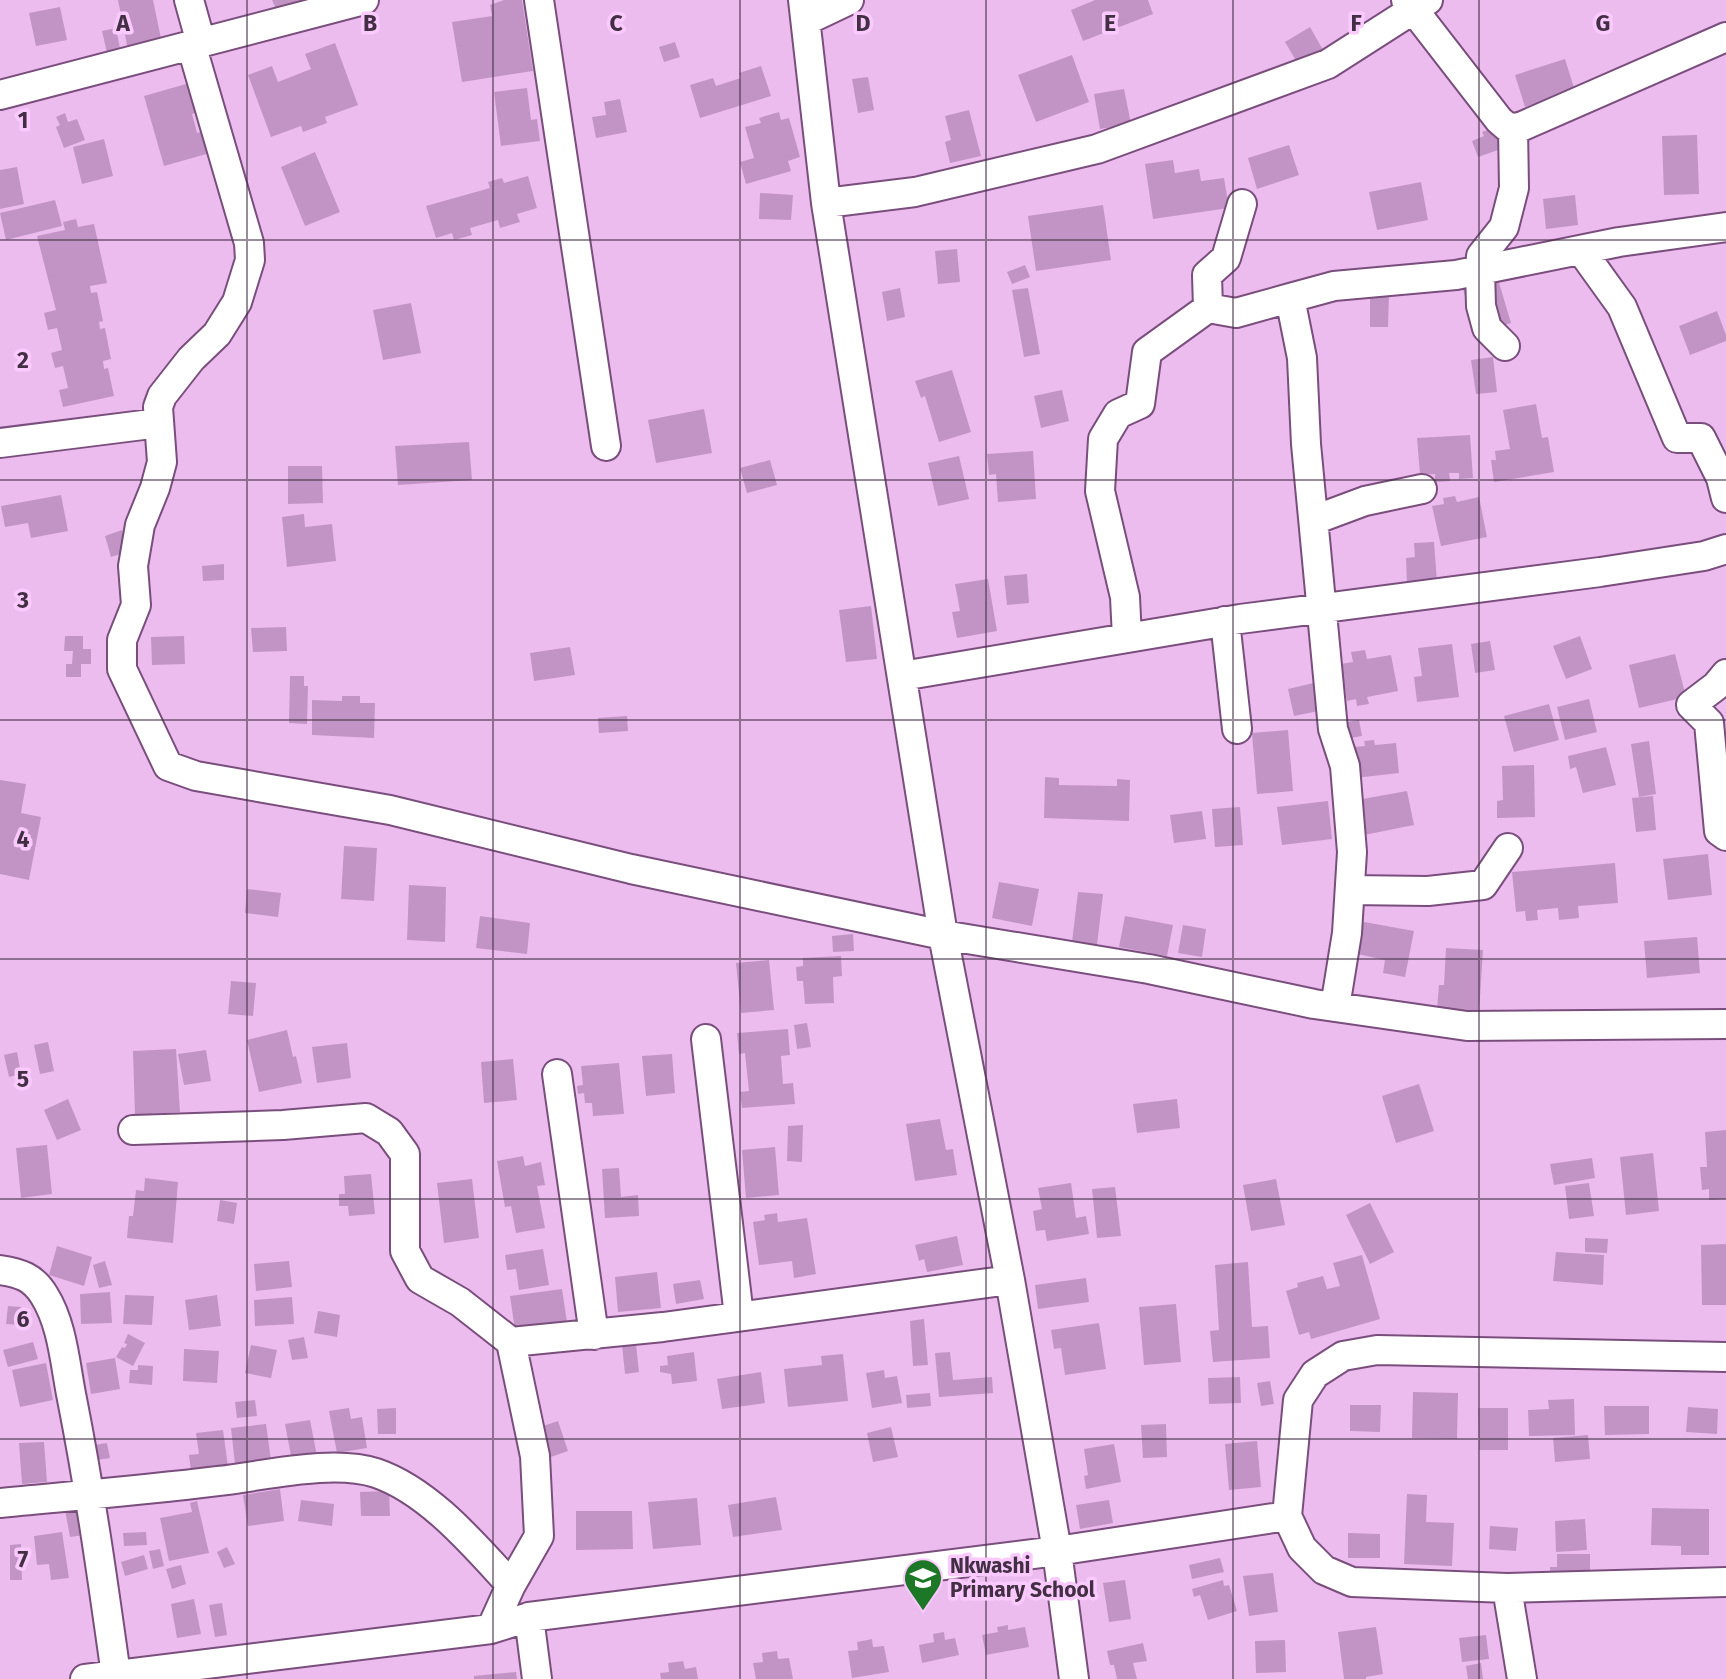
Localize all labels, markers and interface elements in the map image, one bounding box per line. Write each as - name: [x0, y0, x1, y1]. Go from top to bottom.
- text: A: [115, 9, 130, 37]
- text: B: [363, 9, 377, 37]
- text: C: [609, 9, 623, 37]
- text: D: [856, 9, 871, 37]
- text: E: [1104, 9, 1116, 37]
- text: F: [1350, 9, 1362, 37]
- text: G: [1596, 9, 1610, 37]
- text: 1: [18, 106, 28, 134]
- text: 2: [17, 346, 29, 374]
- text: 3: [16, 586, 29, 614]
- text: 4: [17, 825, 30, 853]
- text: 5: [17, 1065, 29, 1093]
- text: 6: [17, 1305, 30, 1333]
- text: 7: [18, 1545, 29, 1573]
- place label: Nkwashi Primary School: [950, 1553, 1096, 1603]
- school or university icon: Nkwashi Primary School: [902, 1557, 944, 1612]

